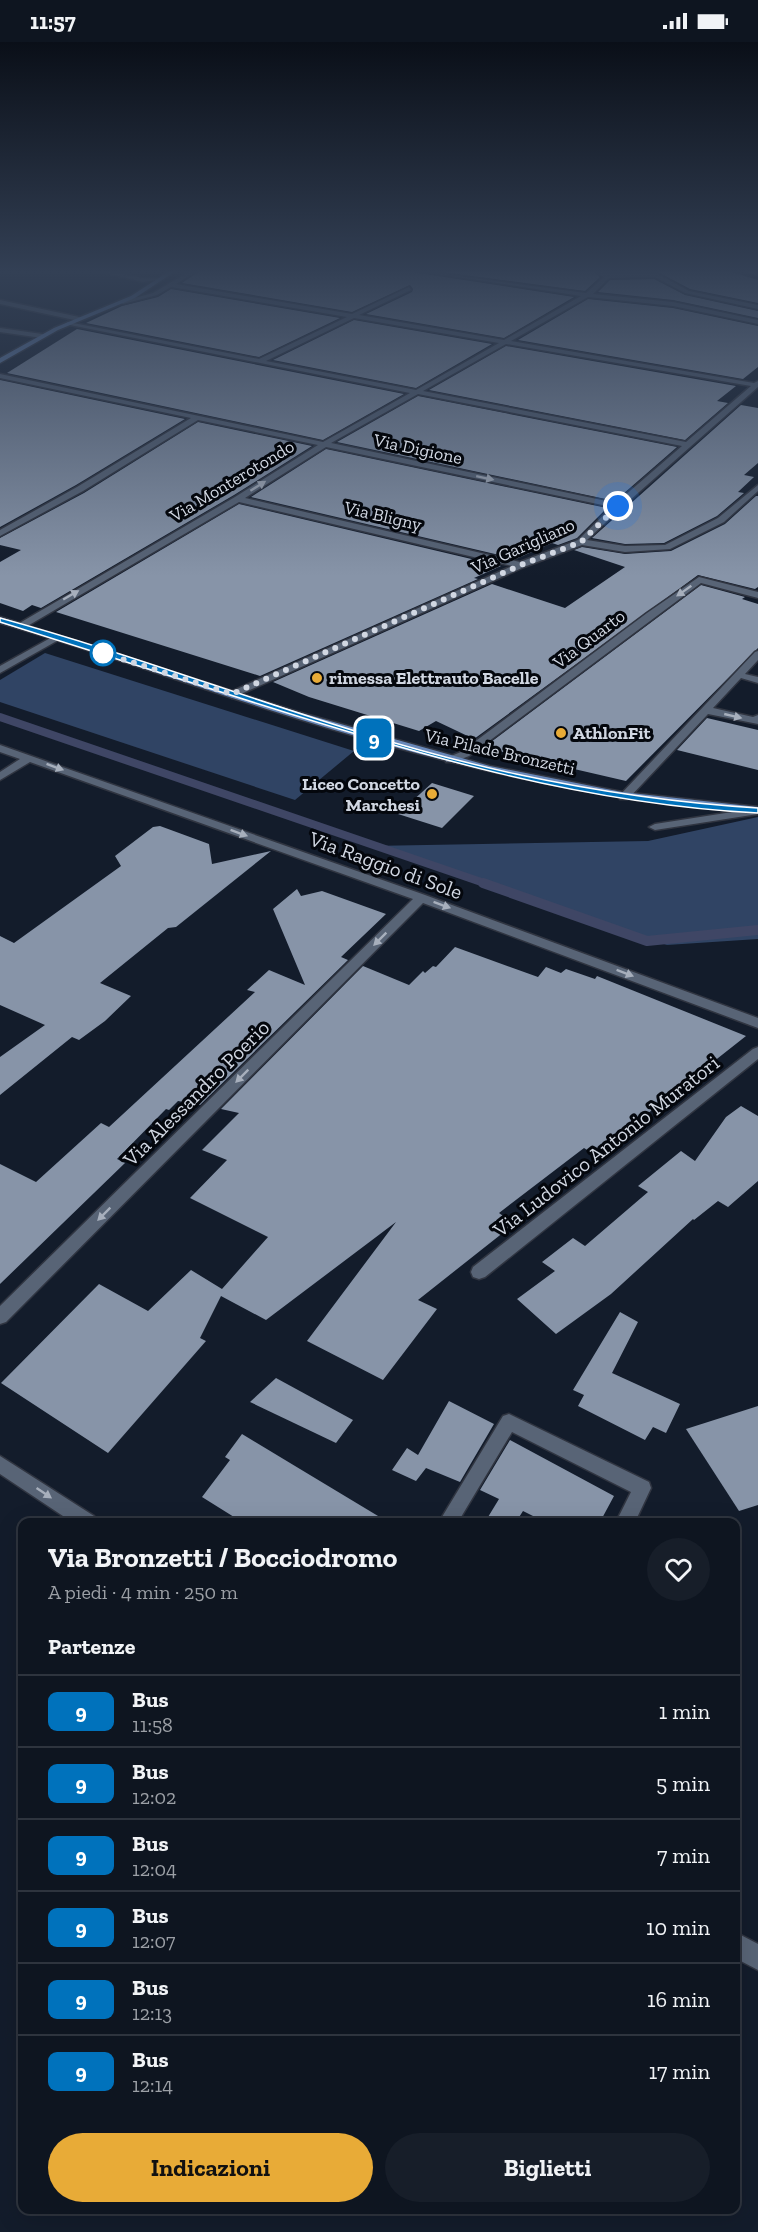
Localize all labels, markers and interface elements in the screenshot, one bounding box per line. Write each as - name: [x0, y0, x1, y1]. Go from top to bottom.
- text: 11:57: [30, 8, 76, 35]
- street label: Via Digione: [371, 429, 464, 469]
- street label: Via Monterotondo: [165, 435, 298, 527]
- one-way arrow: [476, 474, 495, 483]
- one-way arrow: [250, 481, 266, 492]
- your location: [603, 491, 633, 521]
- street label: Via Bligny: [341, 496, 425, 536]
- street label: Via Garigliano: [467, 513, 578, 579]
- one-way arrow: [676, 585, 692, 597]
- one-way arrow: [63, 590, 80, 600]
- street label: Via Quarto: [548, 605, 629, 674]
- unlabelled marker: [90, 640, 116, 666]
- place label: rimessa Elettrauto Bacelle: [329, 667, 539, 689]
- marker: rimessa Elettrauto Bacelle: [310, 671, 324, 685]
- one-way arrow: [724, 712, 742, 722]
- line badge: 9: [354, 718, 394, 758]
- place label: AthlonFit: [573, 722, 652, 744]
- street label: Via Pilade Bronzetti: [422, 724, 577, 780]
- text: 9: [368, 726, 380, 751]
- marker: AthlonFit: [554, 726, 568, 740]
- one-way arrow: [46, 763, 64, 773]
- place label: Liceo Concetto Marchesi: [302, 773, 421, 816]
- marker: Liceo Concetto Marchesi: [425, 787, 439, 801]
- street label: Via Raggio di Sole: [305, 825, 466, 904]
- one-way arrow: [230, 828, 248, 838]
- one-way arrow: [433, 901, 451, 911]
- one-way arrow: [373, 932, 388, 946]
- one-way arrow: [616, 968, 634, 978]
- street label: Via Alessandro Poerio: [117, 1015, 274, 1172]
- street label: Via Ludovico Antonio Muratori: [487, 1050, 724, 1243]
- one-way arrow: [235, 1069, 249, 1083]
- one-way arrow: [96, 1207, 111, 1221]
- one-way arrow: [35, 1487, 51, 1499]
- button: heart: [647, 1538, 710, 1601]
- text: Via Bronzetti / Bocciodromo: [48, 1541, 397, 1574]
- text: A piedi · 4 min · 250 m: [48, 1580, 238, 1604]
- text: Partenze: [48, 1633, 135, 1660]
- text: Bus: [132, 1686, 169, 1713]
- text: 1 min: [659, 1698, 710, 1725]
- text: 9: [75, 1699, 87, 1724]
- text: 11:58: [132, 1713, 173, 1737]
- text: Bus: [132, 1758, 169, 1785]
- text: 5 min: [656, 1770, 710, 1797]
- text: 9: [75, 1771, 87, 1796]
- text: 12:02: [132, 1785, 176, 1809]
- text: Bus: [132, 1830, 169, 1857]
- text: 7 min: [657, 1842, 710, 1869]
- text: 9: [75, 1843, 87, 1868]
- text: 12:04: [132, 1857, 177, 1881]
- text: Bus: [132, 1902, 169, 1929]
- text: 10 min: [646, 1914, 710, 1941]
- text: 9: [75, 1915, 87, 1940]
- text: 12:07: [132, 1929, 175, 1953]
- text: Bus: [132, 1974, 169, 2001]
- text: 16 min: [647, 1986, 710, 2013]
- text: 9: [75, 1987, 87, 2012]
- text: 12:13: [132, 2001, 172, 2025]
- text: Bus: [132, 2046, 169, 2073]
- text: 17 min: [649, 2058, 710, 2085]
- text: 9: [75, 2059, 87, 2084]
- text: 12:14: [132, 2073, 173, 2097]
- button: Indicazioni: [48, 2133, 373, 2202]
- button: Biglietti: [385, 2133, 710, 2202]

